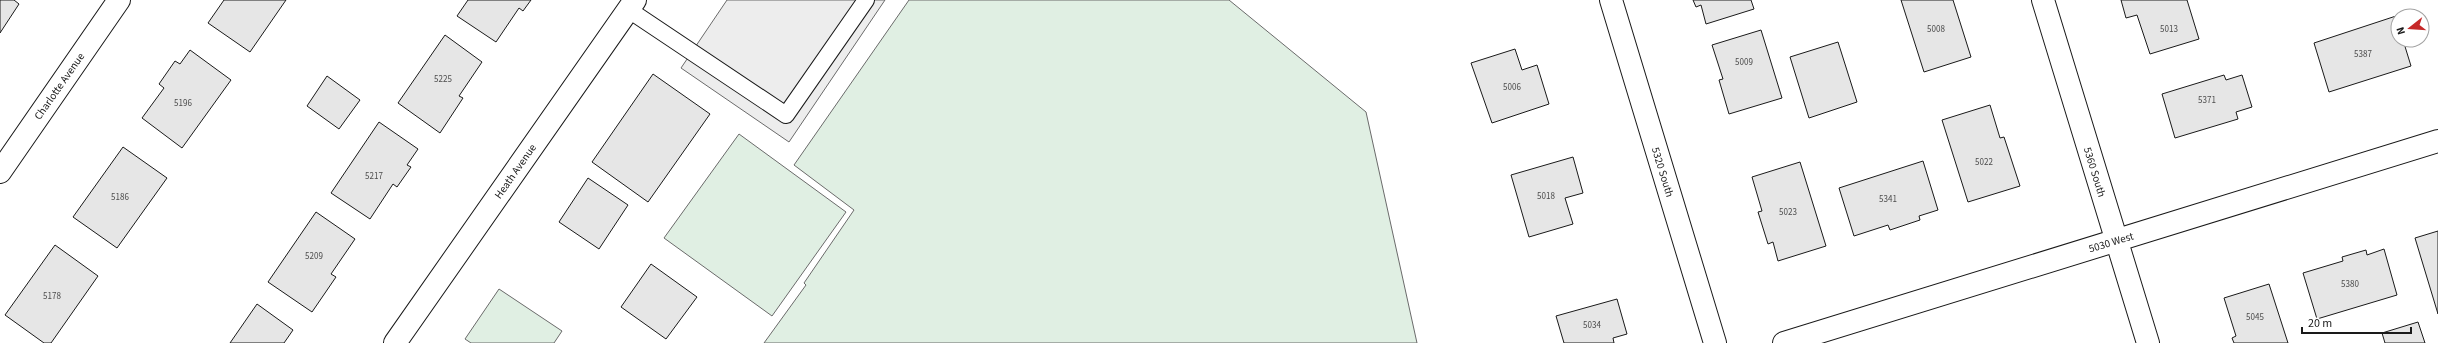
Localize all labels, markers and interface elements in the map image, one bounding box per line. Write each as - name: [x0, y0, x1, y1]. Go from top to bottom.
- north arrow: [2390, 8, 2430, 48]
- house number: 5008: [1927, 23, 1945, 36]
- house number: 5013: [2160, 23, 2178, 36]
- text: N: [2393, 25, 2409, 36]
- house number: 5387: [2354, 48, 2372, 61]
- street label: Charlotte Avenue: [31, 49, 88, 123]
- house number: 5009: [1735, 56, 1753, 69]
- house number: 5225: [434, 73, 452, 86]
- house number: 5006: [1503, 81, 1521, 94]
- house number: 5371: [2198, 94, 2216, 107]
- house number: 5196: [174, 97, 192, 110]
- street label: Heath Avenue: [491, 140, 540, 202]
- street label: 5320 South: [1648, 145, 1677, 199]
- street label: 5360 South: [2080, 145, 2109, 199]
- house number: 5022: [1975, 156, 1993, 169]
- house number: 5217: [365, 170, 383, 183]
- house number: 5018: [1537, 190, 1555, 203]
- house number: 5186: [111, 191, 129, 204]
- house number: 5341: [1879, 193, 1897, 206]
- house number: 5023: [1779, 206, 1797, 219]
- street label: 5030 West: [2087, 228, 2136, 256]
- house number: 5209: [305, 250, 323, 263]
- house number: 5380: [2341, 278, 2359, 291]
- house number: 5178: [43, 290, 61, 303]
- scale bar: [2302, 309, 2411, 335]
- house number: 5045: [2246, 311, 2264, 324]
- text: 20 m: [2308, 315, 2332, 332]
- house number: 5034: [1583, 319, 1601, 332]

